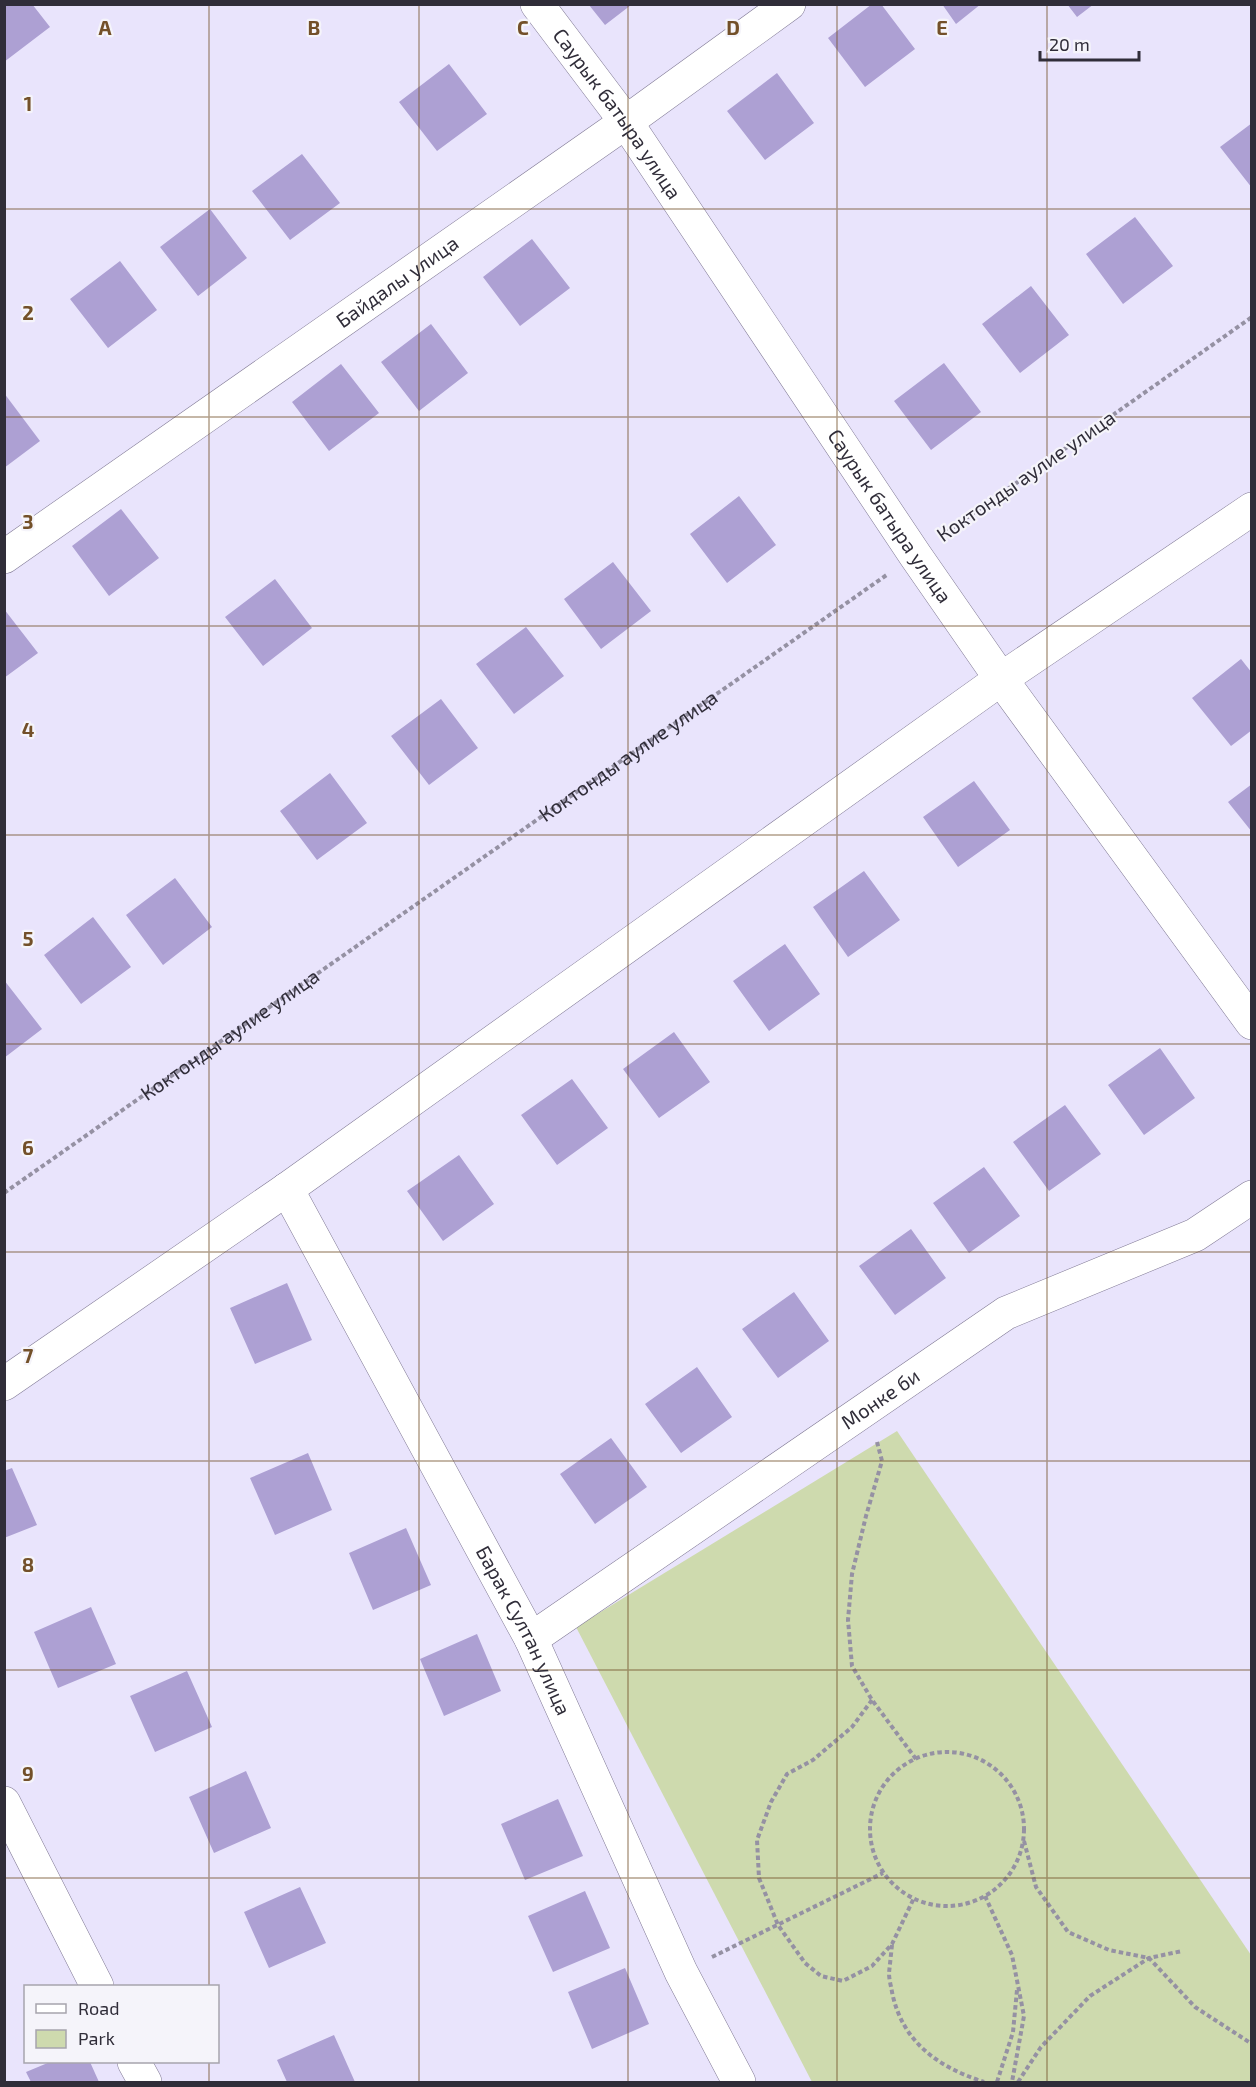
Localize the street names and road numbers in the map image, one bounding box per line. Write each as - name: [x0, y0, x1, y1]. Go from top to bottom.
- street label: Саурык батыра улица: [549, 23, 687, 203]
- street label: Байдалы улица: [331, 230, 463, 332]
- street label: Коктонды аулие улица: [932, 404, 1120, 547]
- street label: Саурык батыра улица: [823, 424, 957, 607]
- street label: Коктонды аулие улица: [534, 684, 722, 826]
- street label: Коктонды аулие улица: [136, 963, 323, 1105]
- street label: Монке би: [836, 1363, 924, 1434]
- street label: Барак Султан улица: [472, 1541, 577, 1719]

